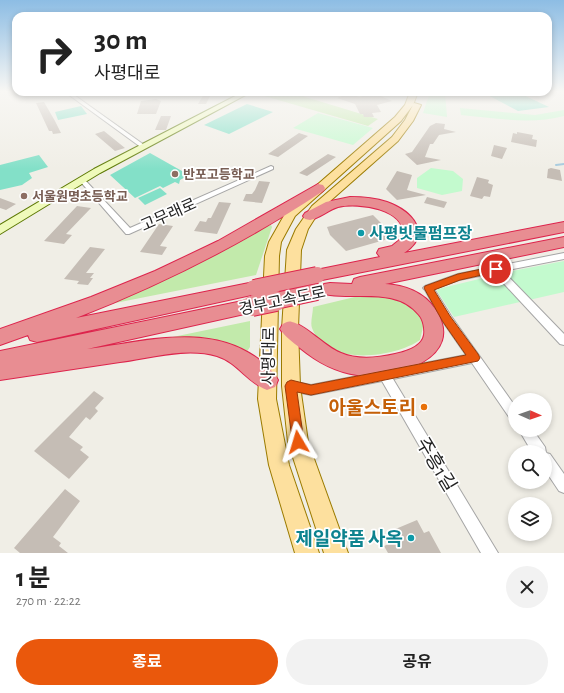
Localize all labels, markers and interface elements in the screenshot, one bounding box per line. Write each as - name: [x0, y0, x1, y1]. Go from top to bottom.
- text: 30 m: [94, 27, 147, 55]
- icon: right: [28, 28, 80, 80]
- text: 사평대로: [94, 65, 160, 83]
- place label: 반포고등학교: [183, 167, 255, 182]
- marker: 반포고등학교: [170, 169, 180, 179]
- place label: 서울원명초등학교: [32, 189, 128, 204]
- marker: 서울원명초등학교: [19, 191, 29, 201]
- street label: 고무래로: [138, 196, 199, 234]
- place label: 사평빗물펌프장: [369, 225, 472, 242]
- marker: 사평빗물펌프장: [356, 228, 366, 238]
- pin: [479, 252, 513, 286]
- icon: arrive: [485, 258, 507, 280]
- street label: 경부고속도로: [237, 284, 327, 318]
- street label: 사평대로: [260, 326, 278, 386]
- north arrow: [508, 393, 552, 437]
- map controls: [508, 393, 552, 541]
- place label: 아울스토리: [329, 398, 416, 418]
- marker: 아울스토리: [419, 402, 429, 412]
- position arrow: [277, 421, 319, 463]
- street label: 주흥1길: [412, 434, 460, 495]
- button: search: [508, 445, 552, 489]
- button: layers: [508, 497, 552, 541]
- place label: 제일약품 사옥: [295, 529, 403, 549]
- marker: 제일약품 사옥: [406, 533, 416, 543]
- button: close: [506, 566, 548, 608]
- text: 1 분: [16, 567, 50, 591]
- text: 270 m · 22:22: [16, 595, 81, 608]
- button: 종료: [16, 639, 278, 685]
- button: 공유: [286, 639, 548, 685]

